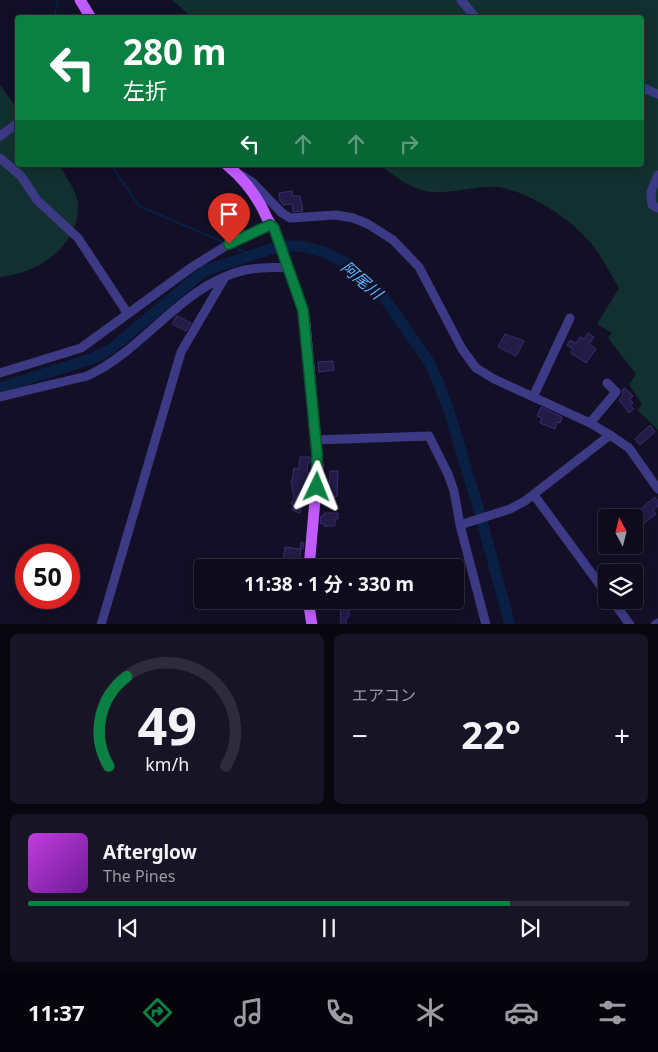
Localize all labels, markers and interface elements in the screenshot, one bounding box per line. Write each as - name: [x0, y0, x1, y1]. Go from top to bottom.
- text: 280 m: [123, 28, 226, 75]
- icon: left: [40, 35, 105, 100]
- text: 左折: [123, 75, 167, 105]
- icon: left: [236, 130, 264, 158]
- icon: ahead: [289, 130, 317, 158]
- icon: ahead: [342, 130, 370, 158]
- icon: right: [395, 130, 423, 158]
- pin: [208, 193, 250, 244]
- icon: arrive: [215, 200, 243, 228]
- water label: 阿尾川: [337, 256, 389, 305]
- position arrow: [290, 460, 342, 512]
- north arrow: [598, 509, 642, 554]
- map controls: [598, 509, 643, 609]
- speed limit sign: 50: [15, 544, 80, 609]
- button: layers: [598, 564, 643, 609]
- text: 11:38 · 1 分 · 330 m: [244, 571, 414, 597]
- text: エアコン: [352, 684, 416, 706]
- text: 49: [137, 689, 197, 760]
- text: 22°: [461, 708, 521, 760]
- text: −: [352, 716, 368, 754]
- text: +: [614, 716, 630, 754]
- text: km/h: [145, 752, 189, 776]
- text: Afterglow: [103, 839, 197, 865]
- text: The Pines: [103, 865, 175, 887]
- icon: previous: [114, 914, 142, 942]
- icon: pause: [315, 914, 343, 942]
- icon: next: [516, 914, 544, 942]
- icon: directions: [140, 995, 175, 1030]
- icon: music: [231, 995, 266, 1030]
- icon: phone: [322, 995, 357, 1030]
- icon: climate: [413, 995, 448, 1030]
- icon: car: [504, 995, 539, 1030]
- icon: filters: [595, 995, 630, 1030]
- text: 11:37: [28, 997, 84, 1027]

